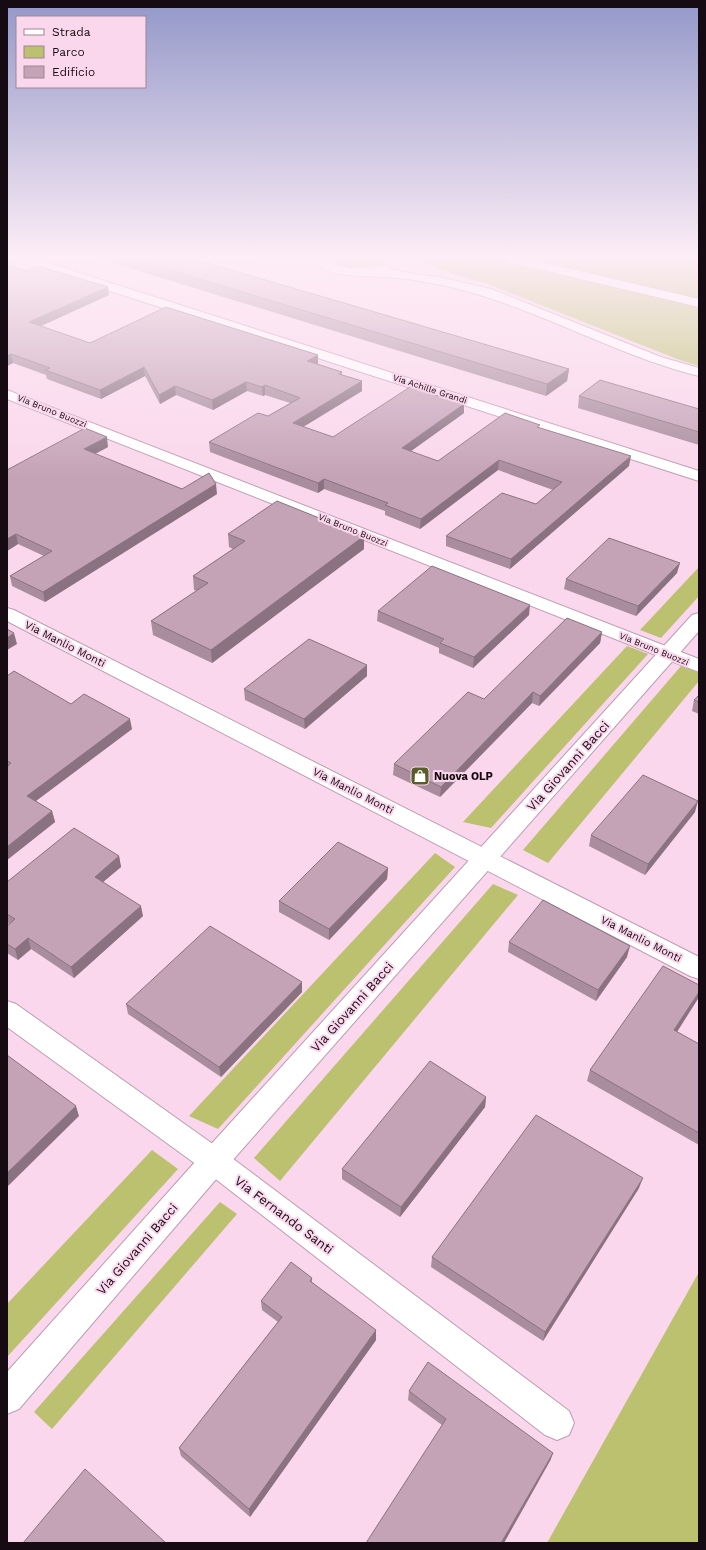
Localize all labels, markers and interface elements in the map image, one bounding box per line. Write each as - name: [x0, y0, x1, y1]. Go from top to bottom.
- legend: [16, 16, 146, 88]
- text: Strada: [52, 25, 91, 39]
- text: Parco: [52, 45, 85, 59]
- text: Edificio: [52, 65, 95, 79]
- street label: Via Achille Grandi: [392, 372, 468, 406]
- street label: Via Bruno Buozzi: [16, 392, 88, 430]
- street label: Via Bruno Buozzi: [317, 511, 389, 549]
- street label: Via Manlio Monti: [22, 618, 108, 670]
- street label: Via Bruno Buozzi: [618, 630, 690, 668]
- street label: Via Giovanni Bacci: [524, 718, 612, 814]
- street label: Via Manlio Monti: [310, 765, 396, 817]
- shop icon: Nuova OLP: [409, 765, 431, 787]
- place label: Nuova OLP: [434, 770, 493, 783]
- street label: Via Manlio Monti: [598, 913, 684, 965]
- street label: Via Giovanni Bacci: [308, 959, 396, 1055]
- street label: Via Fernando Santi: [232, 1173, 336, 1257]
- street label: Via Giovanni Bacci: [93, 1200, 181, 1298]

